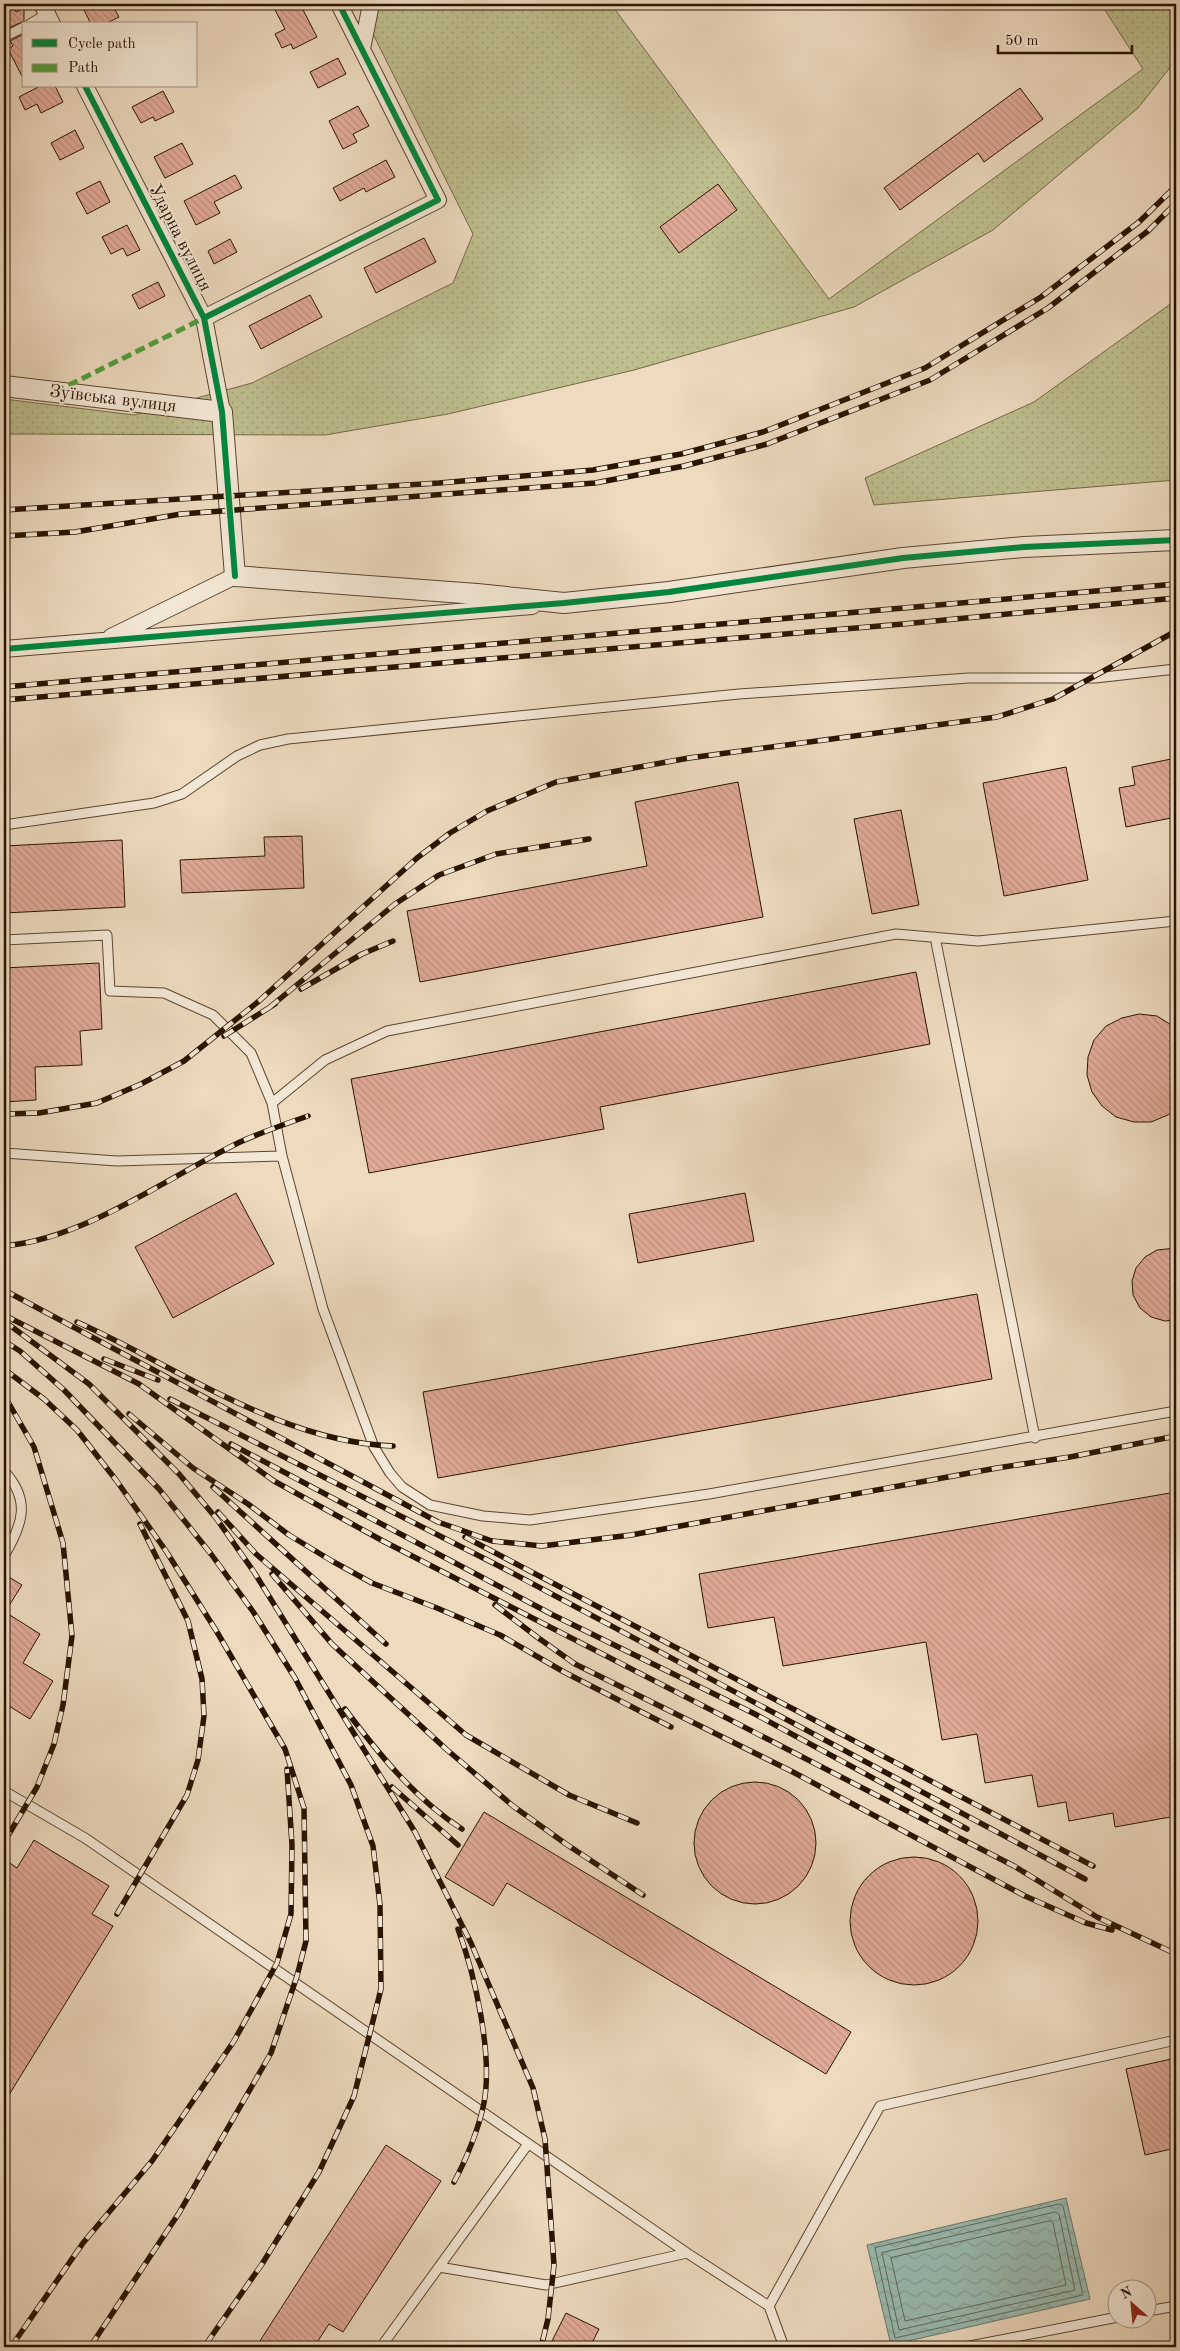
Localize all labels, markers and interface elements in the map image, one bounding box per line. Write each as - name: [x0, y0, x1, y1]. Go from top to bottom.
- legend: [22, 22, 198, 88]
- scale bar: [998, 22, 1131, 54]
- text: 50 m: [1005, 34, 1039, 49]
- text: Cycle path: [68, 37, 136, 52]
- text: Path: [68, 61, 98, 76]
- street label: Ударна вулиця: [145, 182, 215, 294]
- street label: Зуївська вулиця: [48, 382, 178, 416]
- north arrow: [1108, 2278, 1158, 2328]
- text: N: [1119, 2285, 1135, 2302]

